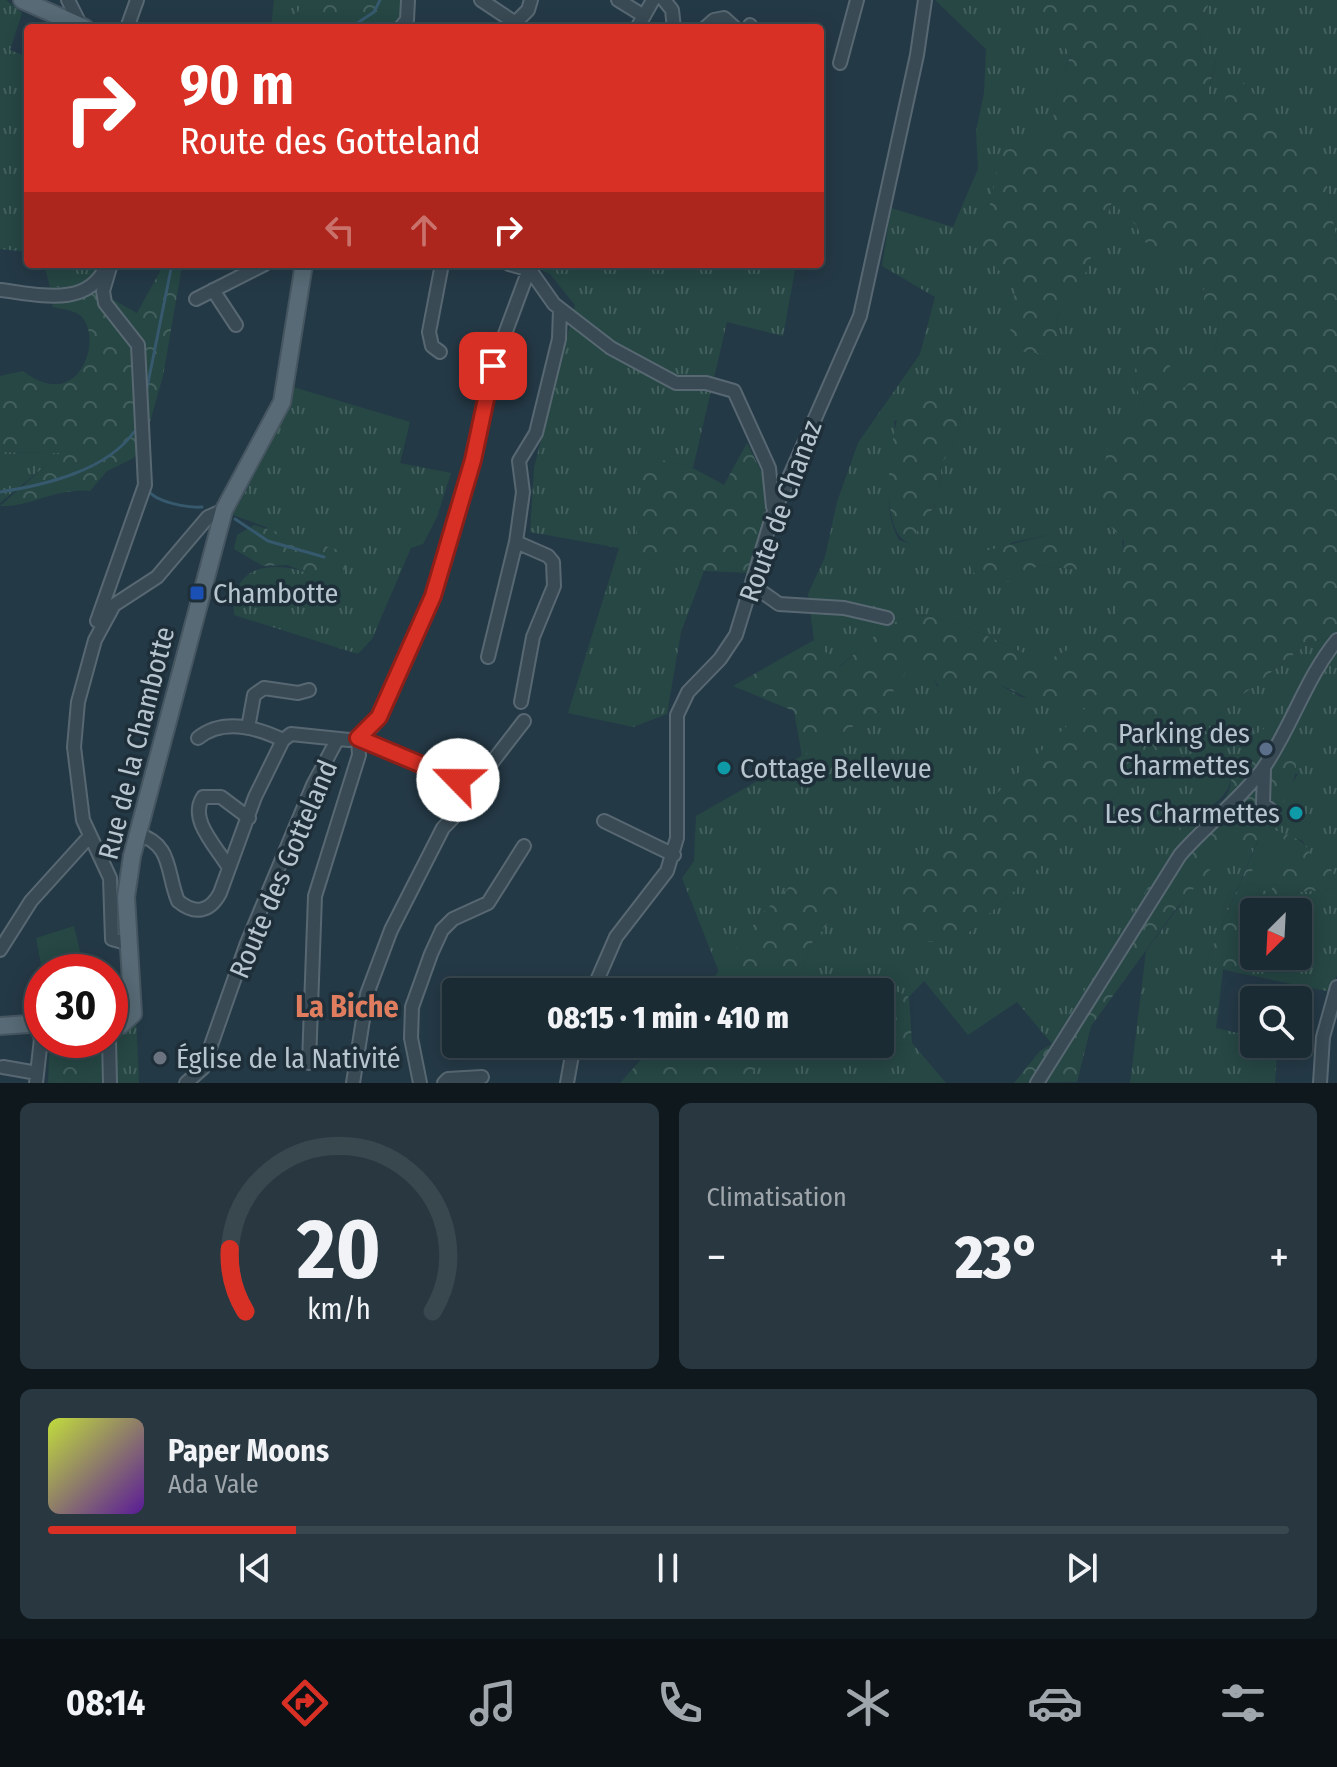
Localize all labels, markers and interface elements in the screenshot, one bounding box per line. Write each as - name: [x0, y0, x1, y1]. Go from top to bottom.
- text: 90 m: [180, 52, 294, 119]
- icon: right: [48, 56, 152, 160]
- text: Route des Gotteland: [180, 120, 481, 164]
- icon: left: [318, 208, 362, 252]
- icon: ahead: [402, 208, 446, 252]
- icon: right: [486, 208, 530, 252]
- pin: [459, 332, 527, 400]
- icon: arrive: [471, 344, 515, 388]
- street label: Route de Chanaz: [732, 416, 829, 606]
- place label: Chambotte: [213, 577, 338, 610]
- marker: Chambotte: [188, 584, 206, 602]
- street label: Rue de la Chambotte: [92, 623, 181, 863]
- place label: Parking des Charmettes: [1118, 717, 1250, 782]
- position arrow: [416, 738, 500, 822]
- marker: Parking des Charmettes: [1257, 740, 1275, 758]
- place label: Cottage Bellevue: [740, 752, 932, 785]
- street label: Route des Gotteland: [223, 755, 344, 983]
- marker: Cottage Bellevue: [715, 759, 733, 777]
- place label: Les Charmettes: [1105, 797, 1280, 830]
- marker: Les Charmettes: [1287, 804, 1305, 822]
- north arrow: [1240, 898, 1312, 970]
- map controls: [1240, 898, 1312, 1058]
- speed limit sign: 30: [24, 954, 128, 1058]
- button: search: [1240, 986, 1312, 1058]
- district label: La Biche: [295, 989, 399, 1025]
- text: 08:15 · 1 min · 410 m: [547, 1000, 789, 1036]
- place label: Église de la Nativité: [176, 1042, 401, 1075]
- marker: Église de la Nativité: [151, 1049, 169, 1067]
- text: Climatisation: [707, 1182, 847, 1213]
- text: 20: [296, 1200, 381, 1300]
- text: 23°: [955, 1222, 1040, 1294]
- text: −: [707, 1231, 726, 1284]
- text: +: [1269, 1231, 1289, 1284]
- text: km/h: [307, 1292, 371, 1327]
- text: Paper Moons: [168, 1433, 329, 1469]
- text: Ada Vale: [168, 1469, 259, 1500]
- icon: previous: [233, 1546, 277, 1590]
- icon: pause: [646, 1546, 690, 1590]
- icon: next: [1060, 1546, 1104, 1590]
- icon: directions: [277, 1675, 333, 1731]
- icon: music: [465, 1675, 521, 1731]
- icon: phone: [652, 1675, 708, 1731]
- icon: climate: [840, 1675, 896, 1731]
- icon: car: [1027, 1675, 1083, 1731]
- icon: filters: [1215, 1675, 1271, 1731]
- text: 08:14: [66, 1681, 145, 1725]

